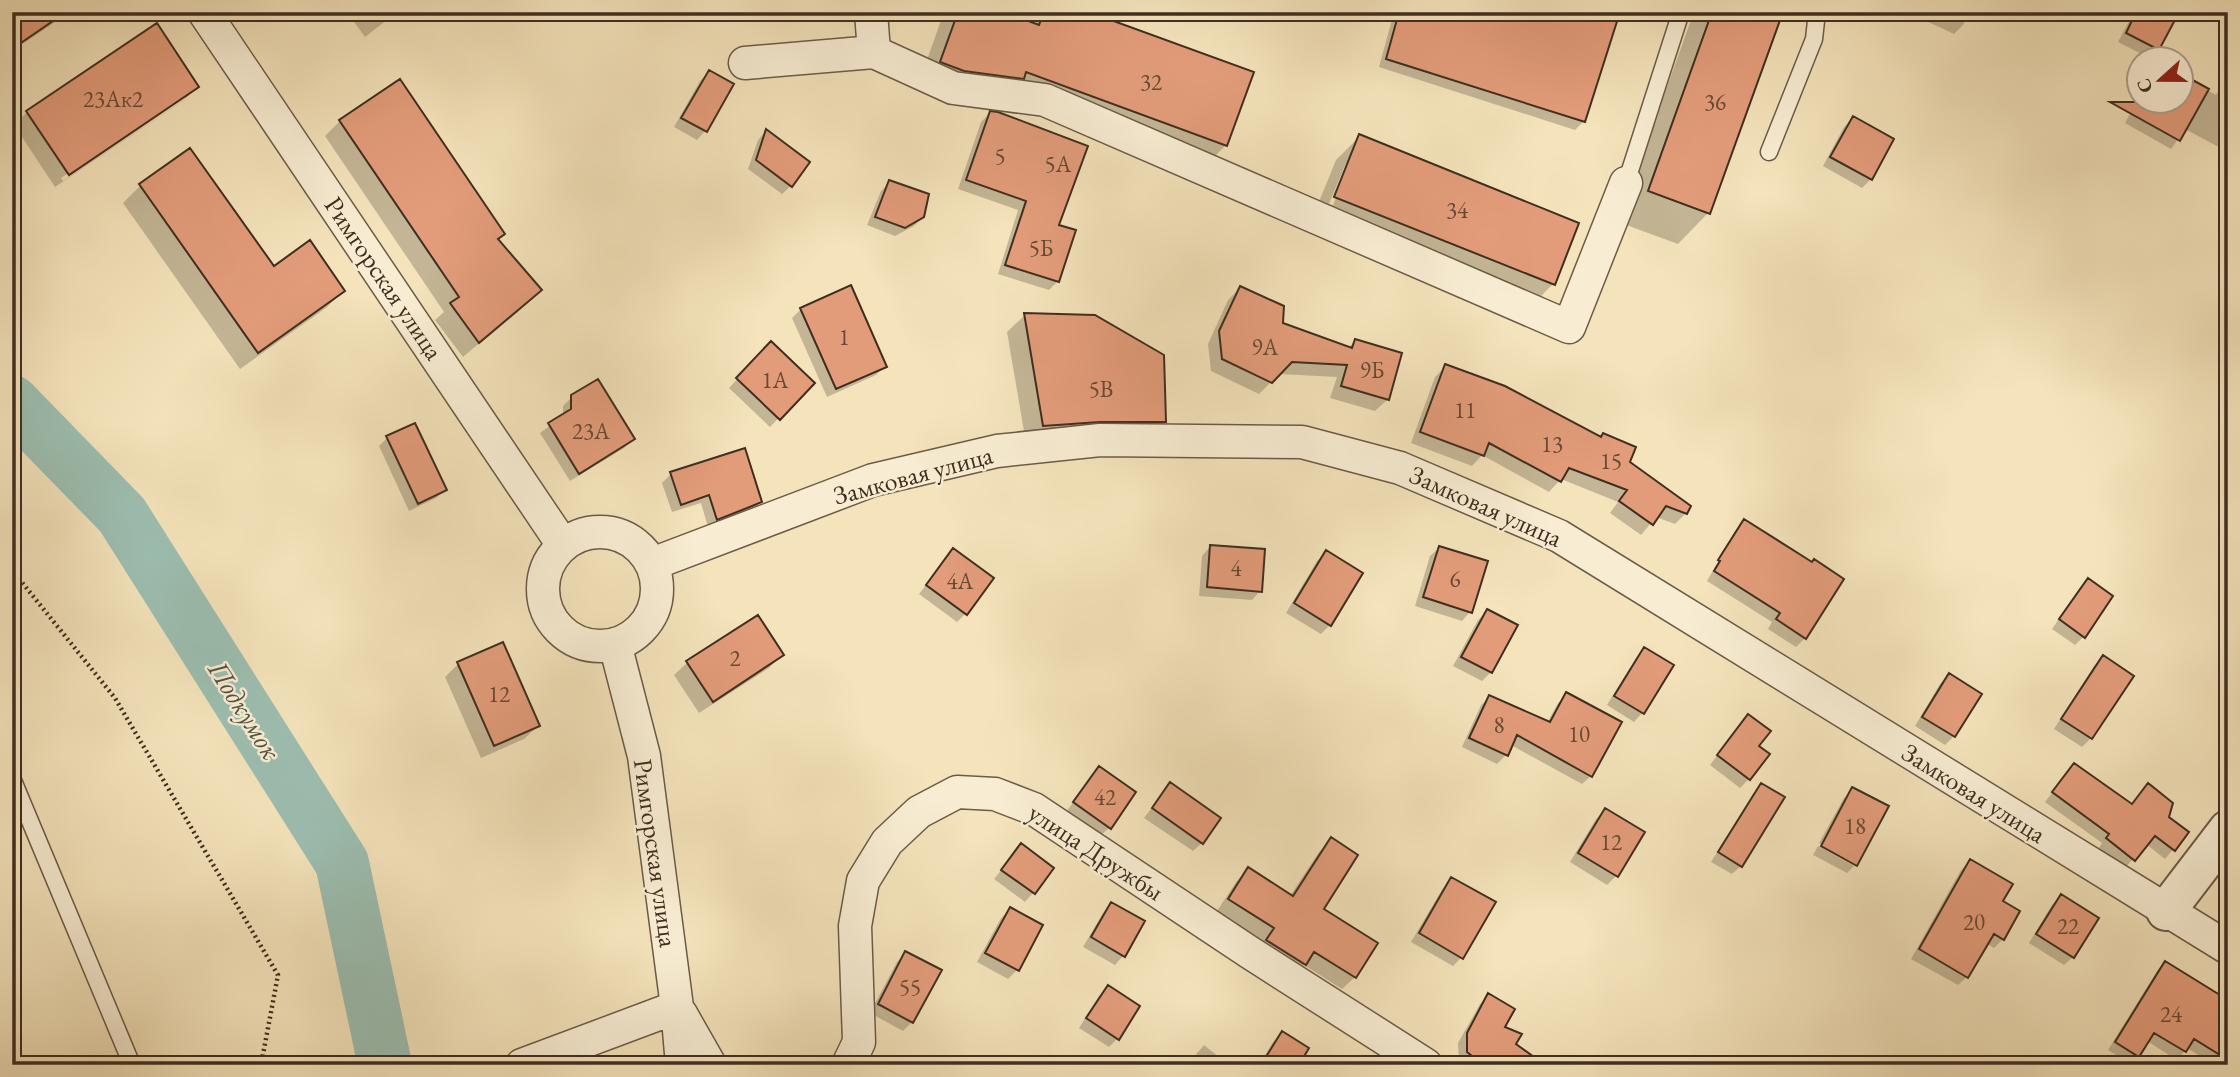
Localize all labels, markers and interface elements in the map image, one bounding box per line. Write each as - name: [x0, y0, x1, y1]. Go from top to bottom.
- north arrow: [2124, 46, 2194, 116]
- house number: 32: [1140, 67, 1162, 97]
- text: С: [2131, 75, 2159, 97]
- house number: 23Ак2: [83, 84, 143, 114]
- house number: 36: [1704, 87, 1726, 117]
- house number: 5: [994, 141, 1006, 171]
- house number: 5А: [1045, 149, 1073, 179]
- street label: Римгорская улица: [317, 190, 452, 367]
- house number: 34: [1446, 195, 1469, 225]
- house number: 5Б: [1029, 233, 1053, 263]
- house number: 1: [838, 322, 850, 352]
- house number: 9А: [1252, 332, 1280, 362]
- house number: 9Б: [1360, 355, 1384, 385]
- house number: 1А: [762, 365, 790, 395]
- house number: 5В: [1089, 374, 1113, 404]
- house number: 11: [1454, 395, 1476, 425]
- house number: 23А: [572, 416, 611, 446]
- house number: 13: [1541, 429, 1563, 459]
- street label: Замковая улица: [830, 437, 997, 513]
- house number: 15: [1600, 446, 1622, 476]
- street label: Замковая улица: [1404, 457, 1568, 555]
- house number: 4: [1230, 553, 1242, 583]
- house number: 6: [1449, 564, 1461, 594]
- house number: 4А: [947, 566, 975, 596]
- house number: 2: [729, 643, 741, 673]
- water label: Подкумок: [200, 653, 290, 767]
- house number: 12: [488, 679, 510, 709]
- house number: 8: [1493, 710, 1505, 740]
- house number: 10: [1568, 719, 1590, 749]
- street label: Замковая улица: [1896, 735, 2053, 851]
- street label: Римгорская улица: [626, 757, 686, 950]
- house number: 42: [1094, 782, 1116, 812]
- street label: улица Дружбы: [1022, 796, 1170, 908]
- house number: 18: [1844, 811, 1866, 841]
- house number: 12: [1600, 827, 1622, 857]
- house number: 20: [1963, 907, 1985, 937]
- house number: 22: [2057, 911, 2079, 941]
- house number: 55: [899, 972, 921, 1002]
- house number: 24: [2160, 999, 2183, 1029]

